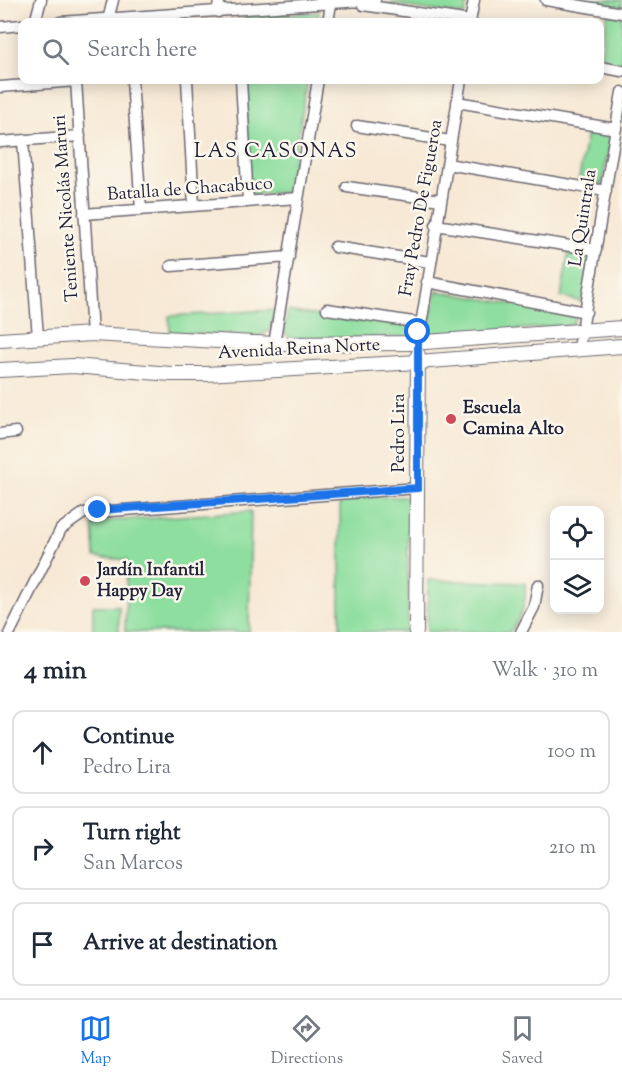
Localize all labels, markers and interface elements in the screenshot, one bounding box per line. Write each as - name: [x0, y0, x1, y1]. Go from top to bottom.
- search box: [18, 18, 604, 84]
- icon: search: [39, 35, 72, 68]
- text: Search here: [87, 35, 197, 67]
- street label: Teniente Nicolás Maruri: [47, 114, 87, 302]
- street label: Fray Pedro De Figueroa: [394, 118, 450, 298]
- district label: LAS CASONAS: [194, 138, 358, 167]
- street label: La Quintrala: [563, 167, 605, 269]
- street label: Batalla de Chacabuco: [106, 171, 274, 209]
- route start: [404, 318, 430, 344]
- street label: Avenida Reina Norte: [217, 333, 381, 367]
- street label: Pedro Lira: [387, 393, 413, 473]
- place label: Escuela Camina Alto: [463, 396, 564, 443]
- marker: Escuela Camina Alto: [444, 412, 458, 426]
- route end: [84, 496, 110, 522]
- map controls: [550, 506, 604, 614]
- button: locate: [550, 506, 604, 560]
- place label: Jardín Infantil Happy Day: [95, 558, 206, 605]
- button: layers: [550, 560, 604, 614]
- marker: Jardín Infantil Happy Day: [78, 574, 92, 588]
- text: 4 min: [24, 653, 87, 690]
- text: Walk · 310 m: [491, 657, 598, 686]
- text: Continue: [83, 722, 174, 754]
- icon: ahead: [26, 736, 59, 769]
- text: 100 m: [547, 738, 596, 767]
- text: Pedro Lira: [83, 754, 171, 783]
- text: Turn right: [83, 818, 180, 850]
- icon: right: [26, 832, 59, 865]
- text: 210 m: [549, 834, 596, 863]
- text: San Marcos: [83, 850, 183, 879]
- icon: arrive: [26, 928, 59, 961]
- text: Arrive at destination: [83, 928, 278, 960]
- tab: Map: [79, 1012, 112, 1071]
- tab: Directions: [271, 1012, 343, 1071]
- tab: Saved: [502, 1012, 543, 1071]

